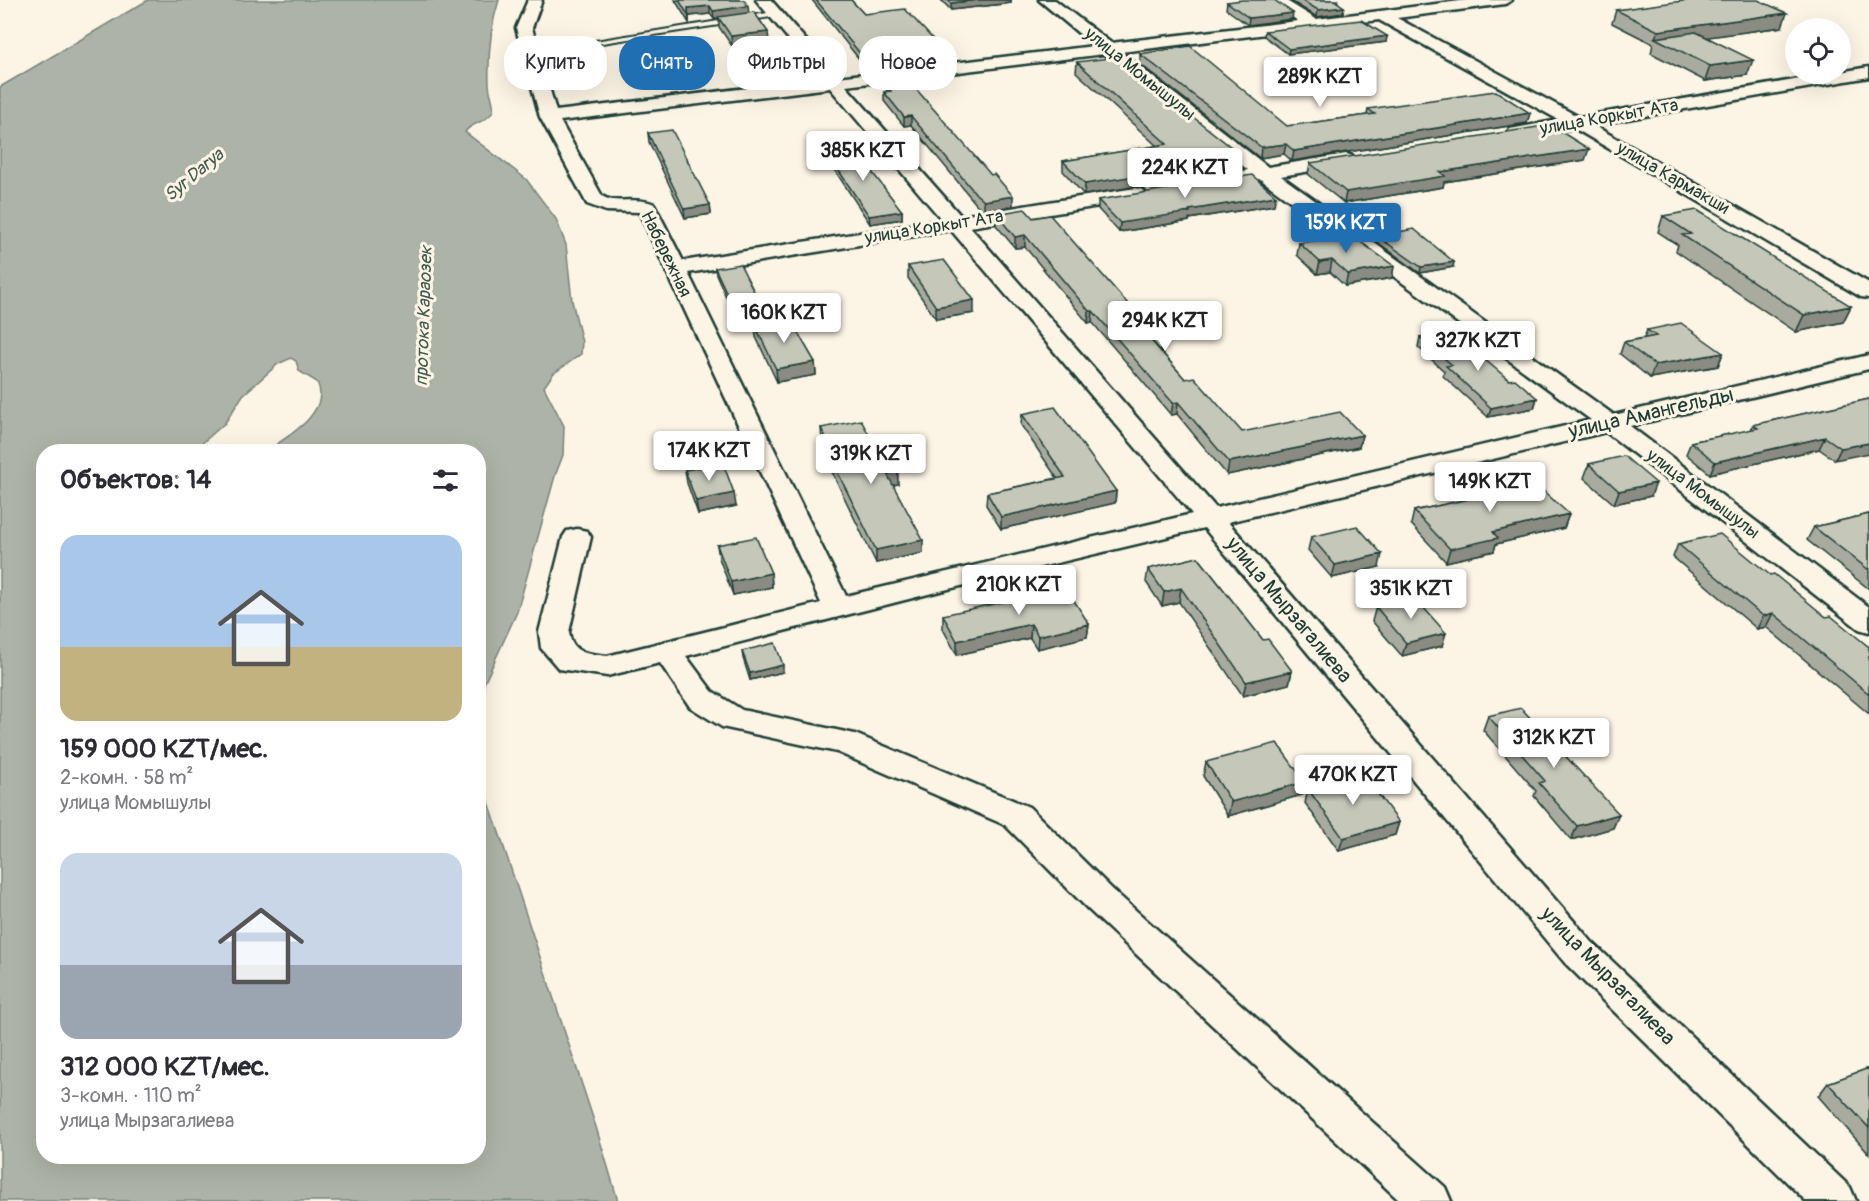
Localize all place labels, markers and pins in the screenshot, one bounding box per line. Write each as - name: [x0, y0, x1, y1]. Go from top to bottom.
- pin: 289K KZT: [1258, 57, 1382, 108]
- pin: 385K KZT: [801, 131, 925, 182]
- pin: 224K KZT: [1123, 148, 1247, 199]
- pin: 159K KZT: [1284, 203, 1408, 254]
- pin: 160K KZT: [722, 293, 846, 344]
- pin: 294K KZT: [1103, 301, 1227, 352]
- pin: 327K KZT: [1416, 321, 1540, 372]
- pin: 174K KZT: [647, 431, 771, 482]
- pin: 319K KZT: [809, 434, 933, 485]
- pin: 149K KZT: [1428, 462, 1552, 513]
- pin: 210K KZT: [957, 565, 1081, 616]
- pin: 351K KZT: [1349, 569, 1473, 620]
- pin: 312K KZT: [1492, 718, 1616, 769]
- pin: 470K KZT: [1291, 755, 1415, 806]

